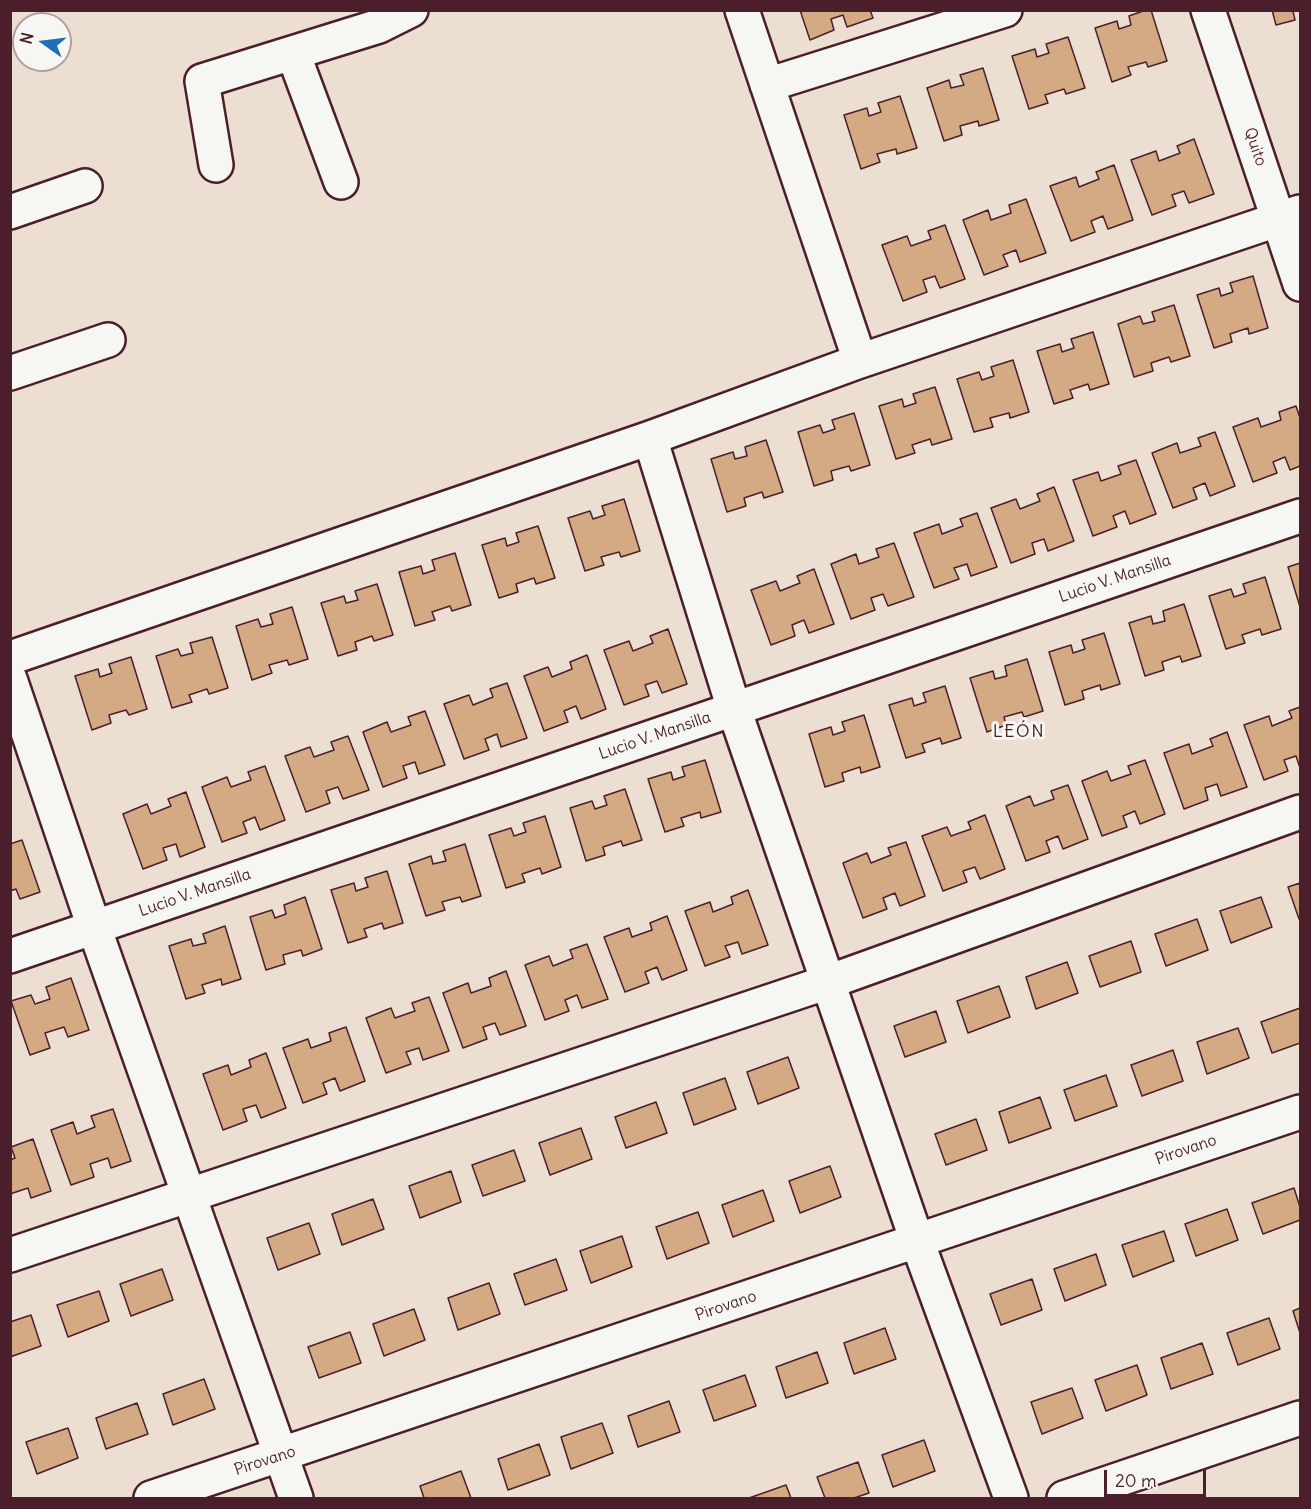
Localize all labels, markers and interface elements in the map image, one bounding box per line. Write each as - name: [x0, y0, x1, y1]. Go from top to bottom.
- north arrow: [12, 12, 72, 72]
- text: N: [15, 30, 38, 46]
- street label: Quito: [1240, 125, 1270, 169]
- street label: Lucio V. Mansilla: [1057, 551, 1173, 607]
- street label: Lucio V. Mansilla: [597, 708, 713, 764]
- district label: LEÓN: [993, 721, 1045, 743]
- street label: Lucio V. Mansilla: [137, 865, 253, 921]
- street label: Pirovano: [1153, 1131, 1219, 1169]
- street label: Pirovano: [693, 1287, 759, 1325]
- street label: Pirovano: [232, 1442, 298, 1480]
- scale bar: [1107, 1458, 1209, 1496]
- text: 20 m: [1115, 1469, 1157, 1492]

